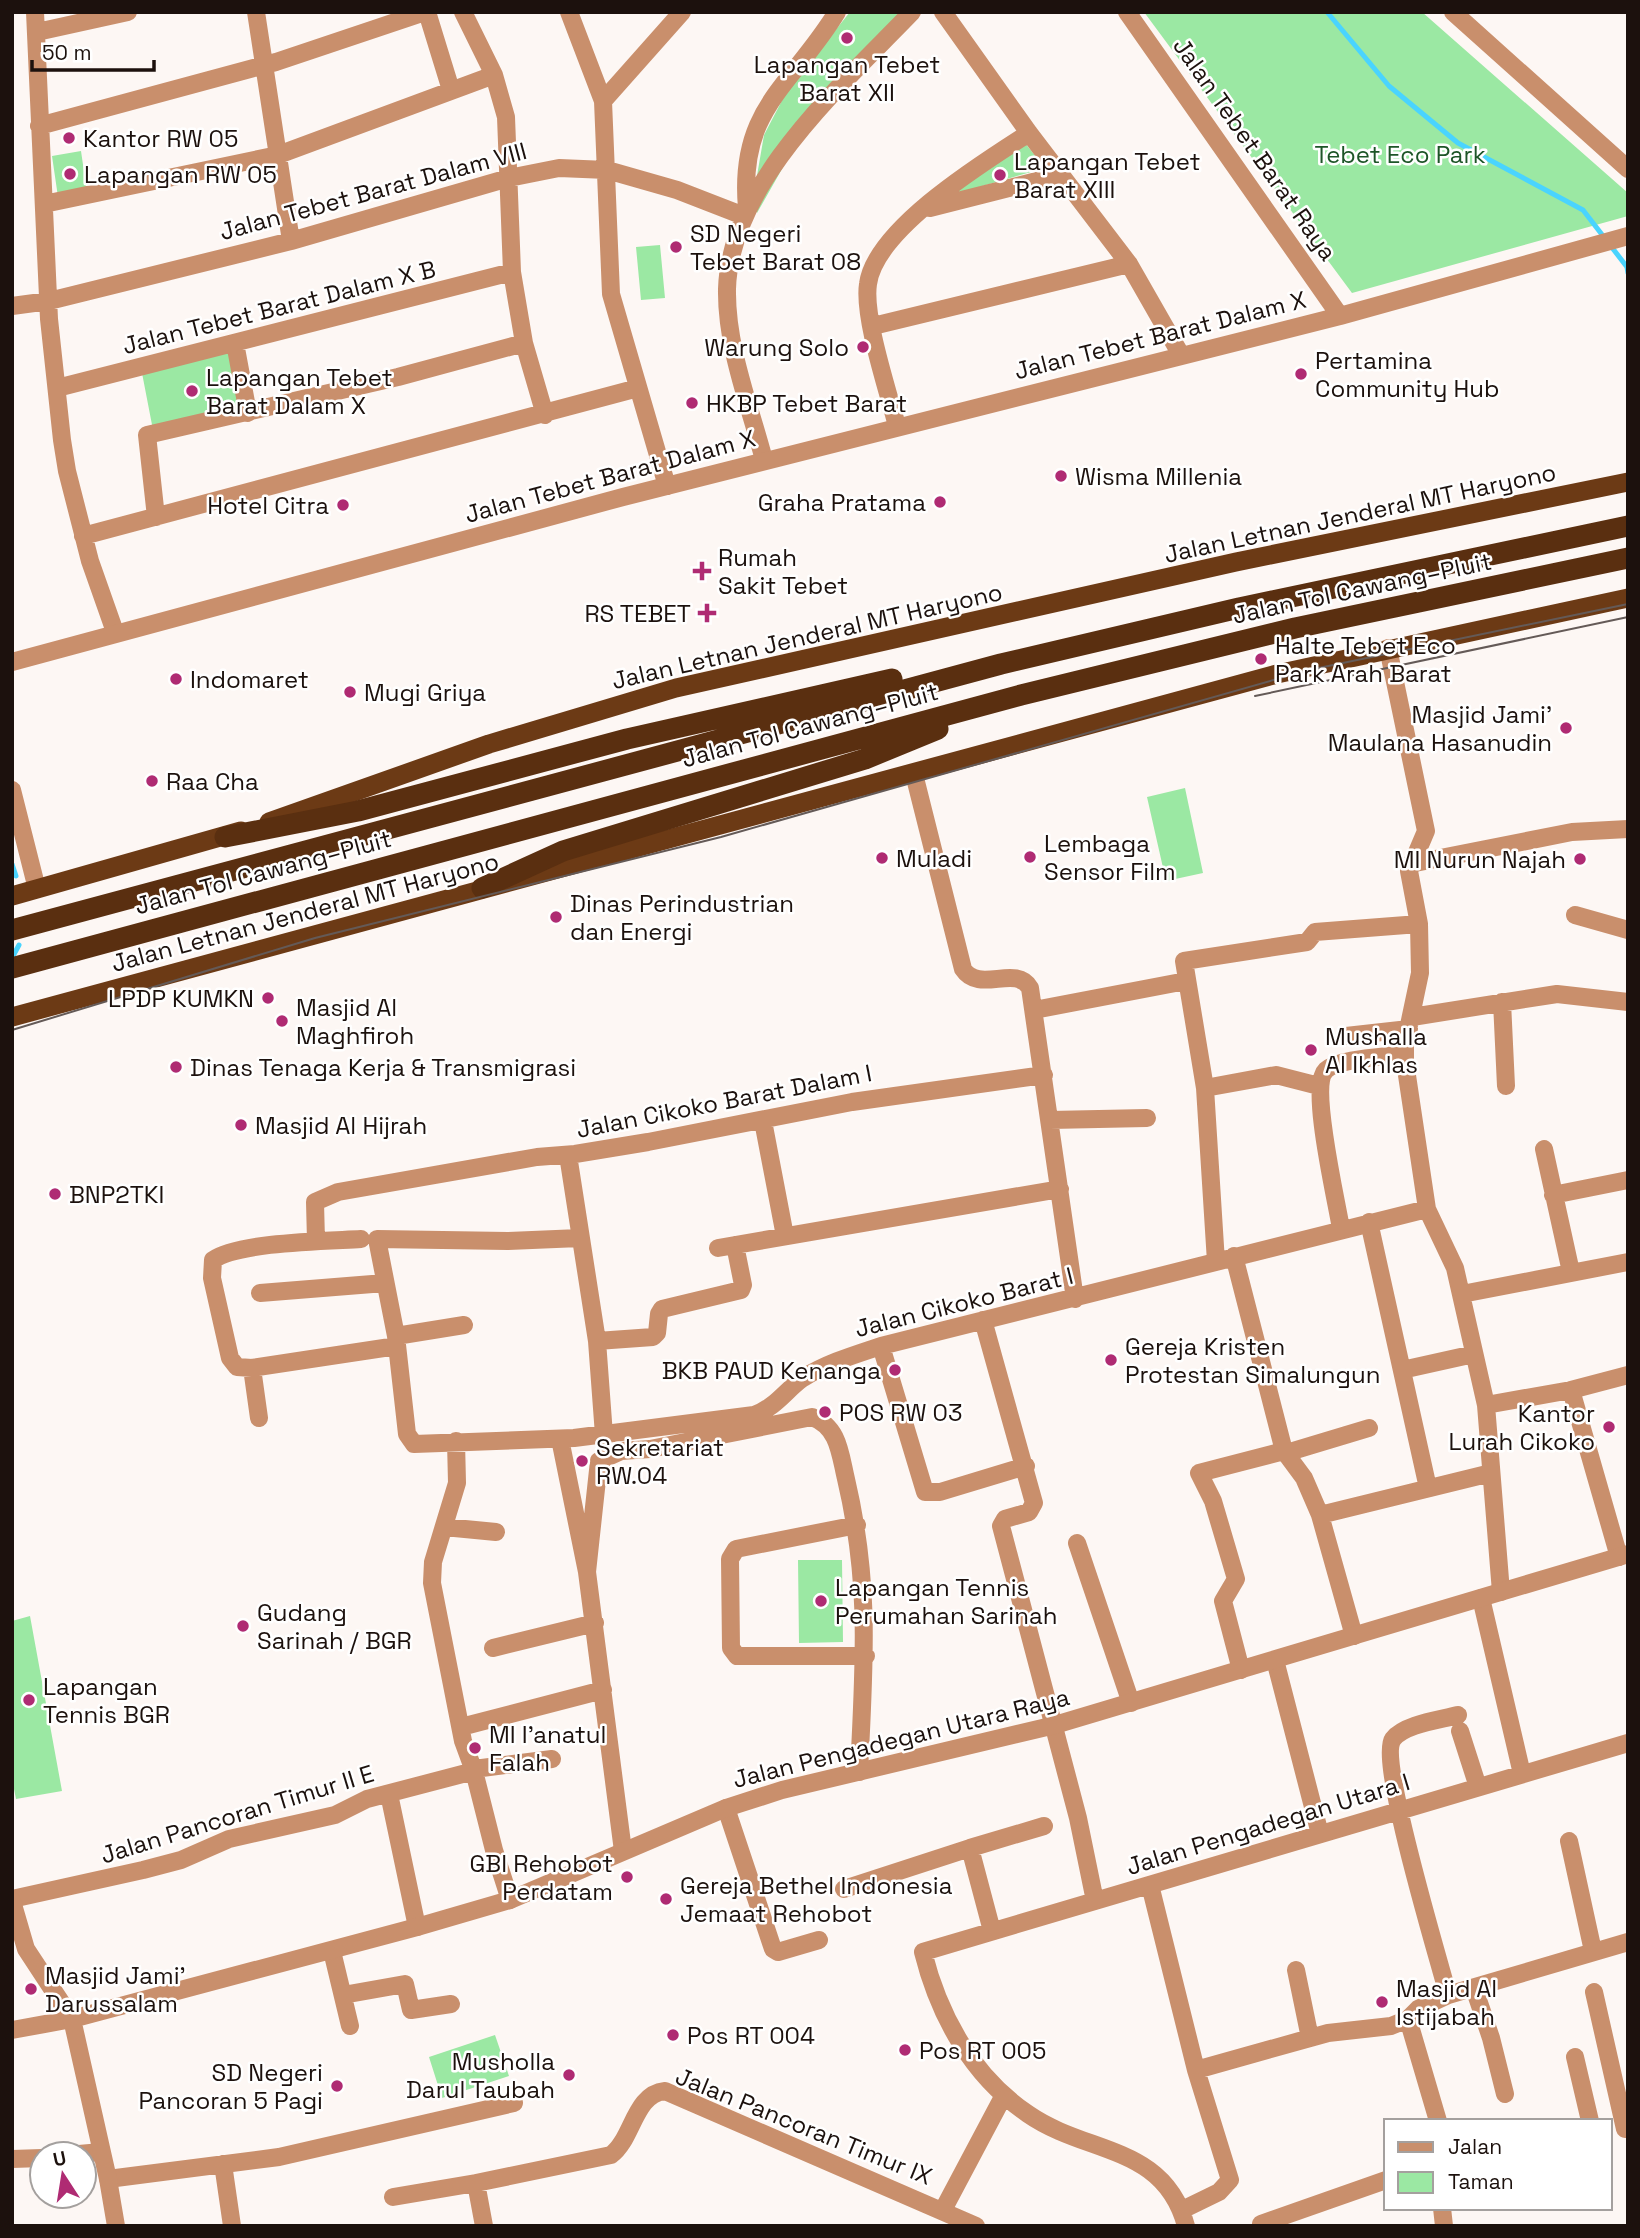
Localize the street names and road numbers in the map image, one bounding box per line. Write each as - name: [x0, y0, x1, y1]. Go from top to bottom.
- street label: Jalan Tebet Barat Raya: [1166, 31, 1344, 267]
- street label: Jalan Tebet Barat Dalam VIII: [216, 135, 530, 247]
- street label: Jalan Tebet Barat Dalam X B: [119, 253, 439, 361]
- street label: Jalan Tebet Barat Dalam X: [1011, 284, 1309, 386]
- street label: Jalan Tebet Barat Dalam X: [461, 422, 759, 530]
- street label: Jalan Letnan Jenderal MT Haryono: [1161, 456, 1559, 570]
- street label: Jalan Tol Cawang–Pluit: [1229, 545, 1495, 631]
- street label: Jalan Letnan Jenderal MT Haryono: [609, 576, 1005, 696]
- street label: Jalan Tol Cawang–Pluit: [678, 676, 942, 774]
- street label: Jalan Tol Cawang–Pluit: [131, 823, 395, 921]
- street label: Jalan Letnan Jenderal MT Haryono: [108, 845, 502, 979]
- street label: Jalan Cikoko Barat Dalam I: [574, 1057, 874, 1145]
- street label: Jalan Cikoko Barat I: [852, 1260, 1076, 1344]
- street label: Jalan Pengadegan Utara Raya: [729, 1681, 1073, 1795]
- street label: Jalan Pancoran Timur II E: [97, 1758, 377, 1870]
- street label: Jalan Pengadegan Utara I: [1122, 1766, 1414, 1882]
- street label: Jalan Pancoran Timur IX: [671, 2060, 937, 2192]

